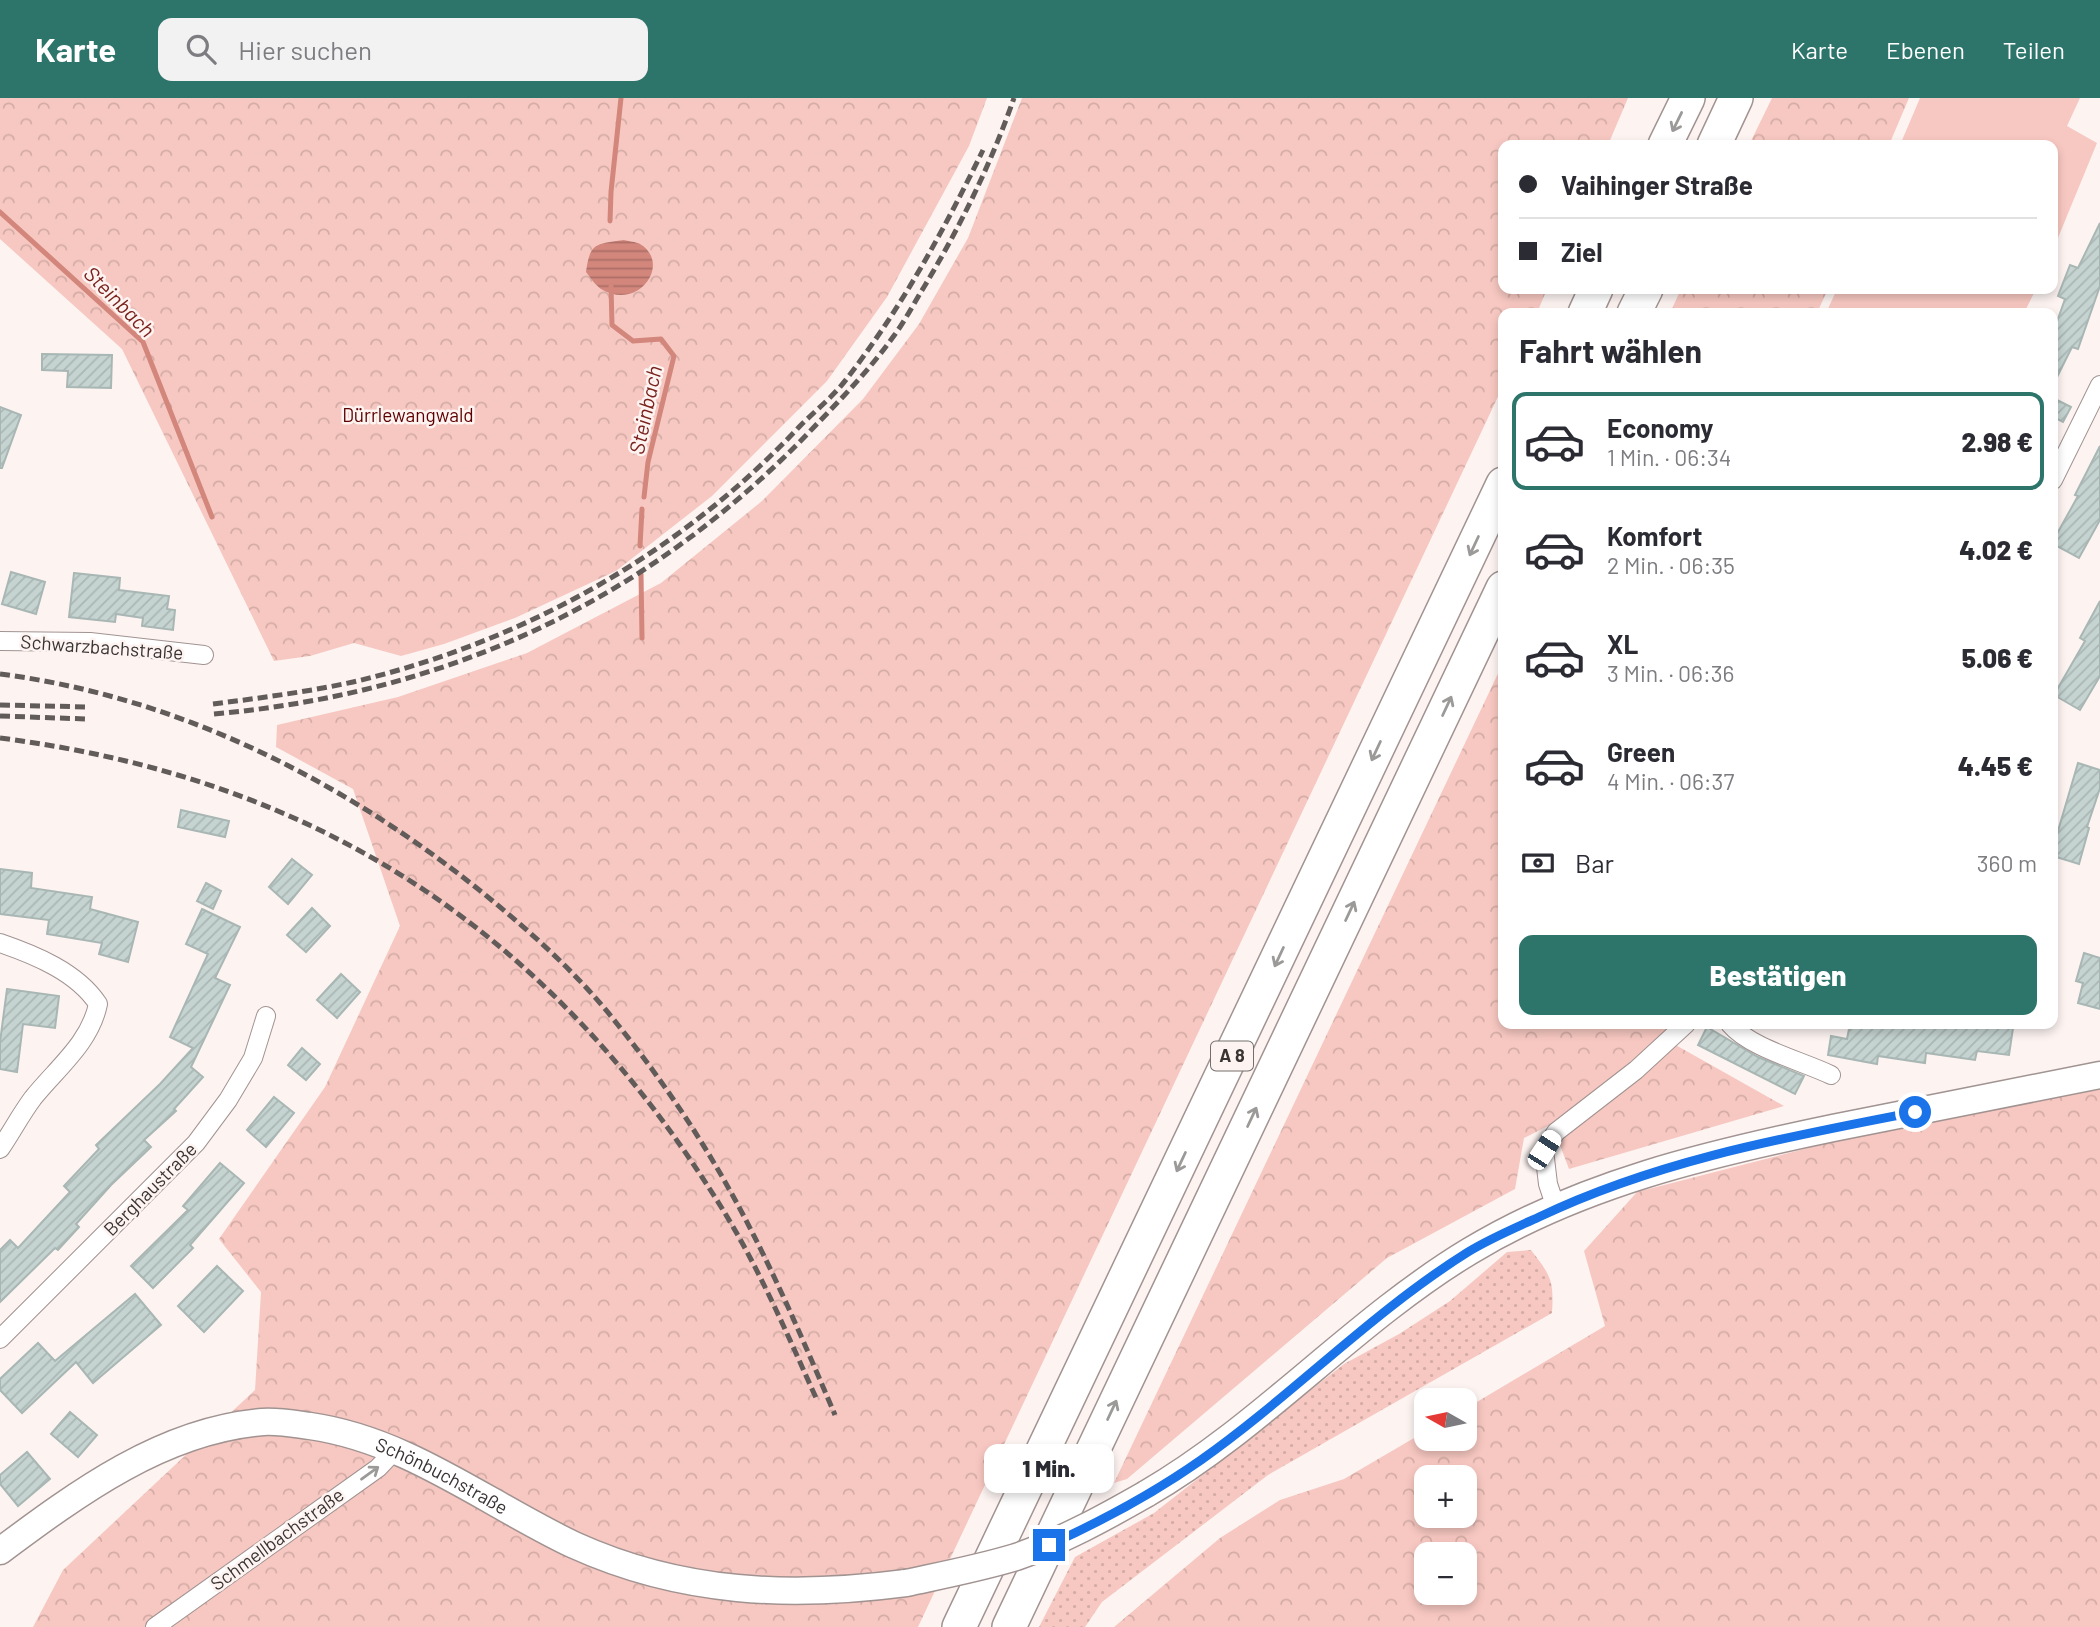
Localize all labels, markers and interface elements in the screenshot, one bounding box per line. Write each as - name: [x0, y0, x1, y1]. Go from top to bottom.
- search box: [158, 18, 648, 81]
- text: Karte: [35, 29, 116, 69]
- icon: search: [182, 30, 220, 68]
- text: Hier suchen: [238, 34, 372, 65]
- text: Karte: [1791, 35, 1848, 64]
- text: Ebenen: [1886, 35, 1965, 64]
- text: Teilen: [2003, 35, 2065, 64]
- one-way arrow: [1669, 111, 1683, 132]
- text: Vaihinger Straße: [1561, 169, 1753, 200]
- text: Ziel: [1561, 236, 1603, 267]
- water label: Steinbach: [79, 260, 161, 342]
- text: Fahrt wählen: [1519, 331, 1702, 369]
- water label: Steinbach: [623, 363, 666, 456]
- park label: Dürrlewangwald: [342, 403, 474, 426]
- icon: car: [1523, 410, 1586, 473]
- text: Economy: [1607, 412, 1713, 443]
- text: 2.98 €: [1961, 426, 2033, 457]
- text: 1 Min. · 06:34: [1607, 443, 1731, 471]
- icon: car: [1523, 518, 1586, 581]
- text: Komfort: [1607, 520, 1702, 551]
- text: 4.02 €: [1959, 534, 2033, 565]
- one-way arrow: [1467, 535, 1480, 556]
- text: 2 Min. · 06:35: [1607, 551, 1735, 579]
- icon: car: [1523, 626, 1586, 689]
- text: XL: [1607, 628, 1638, 659]
- street label: Schwarzbachstraße: [20, 629, 184, 664]
- text: 5.06 €: [1962, 642, 2033, 673]
- text: 3 Min. · 06:36: [1607, 659, 1734, 687]
- one-way arrow: [1441, 696, 1455, 717]
- icon: car: [1523, 734, 1586, 797]
- text: Green: [1607, 736, 1675, 767]
- one-way arrow: [1369, 740, 1383, 761]
- text: 4.45 €: [1958, 750, 2033, 781]
- text: 4 Min. · 06:37: [1607, 767, 1734, 795]
- icon: cash: [1519, 844, 1557, 882]
- text: Bar: [1575, 847, 1614, 878]
- text: 360 m: [1977, 849, 2037, 877]
- one-way arrow: [1343, 901, 1357, 922]
- button: Bestätigen: [1519, 935, 2037, 1015]
- one-way arrow: [1271, 946, 1285, 967]
- road number: A 8: [1211, 1042, 1253, 1071]
- route start: [1899, 1096, 1931, 1128]
- one-way arrow: [1246, 1106, 1259, 1128]
- car: [1524, 1127, 1565, 1173]
- street label: Berghaustraße: [98, 1137, 201, 1240]
- one-way arrow: [1174, 1151, 1187, 1172]
- north arrow: [1414, 1388, 1477, 1451]
- map controls: [1414, 1388, 1477, 1605]
- one-way arrow: [1106, 1400, 1119, 1422]
- street label: Schönbuchstraße: [373, 1432, 512, 1519]
- callout: 1 Min.: [984, 1444, 1114, 1492]
- text: 1 Min.: [1022, 1454, 1076, 1482]
- button: +: [1414, 1465, 1477, 1528]
- one-way arrow: [360, 1466, 379, 1480]
- street label: Schmellbachstraße: [206, 1482, 348, 1595]
- route end: [1033, 1529, 1065, 1561]
- button: −: [1414, 1542, 1477, 1605]

